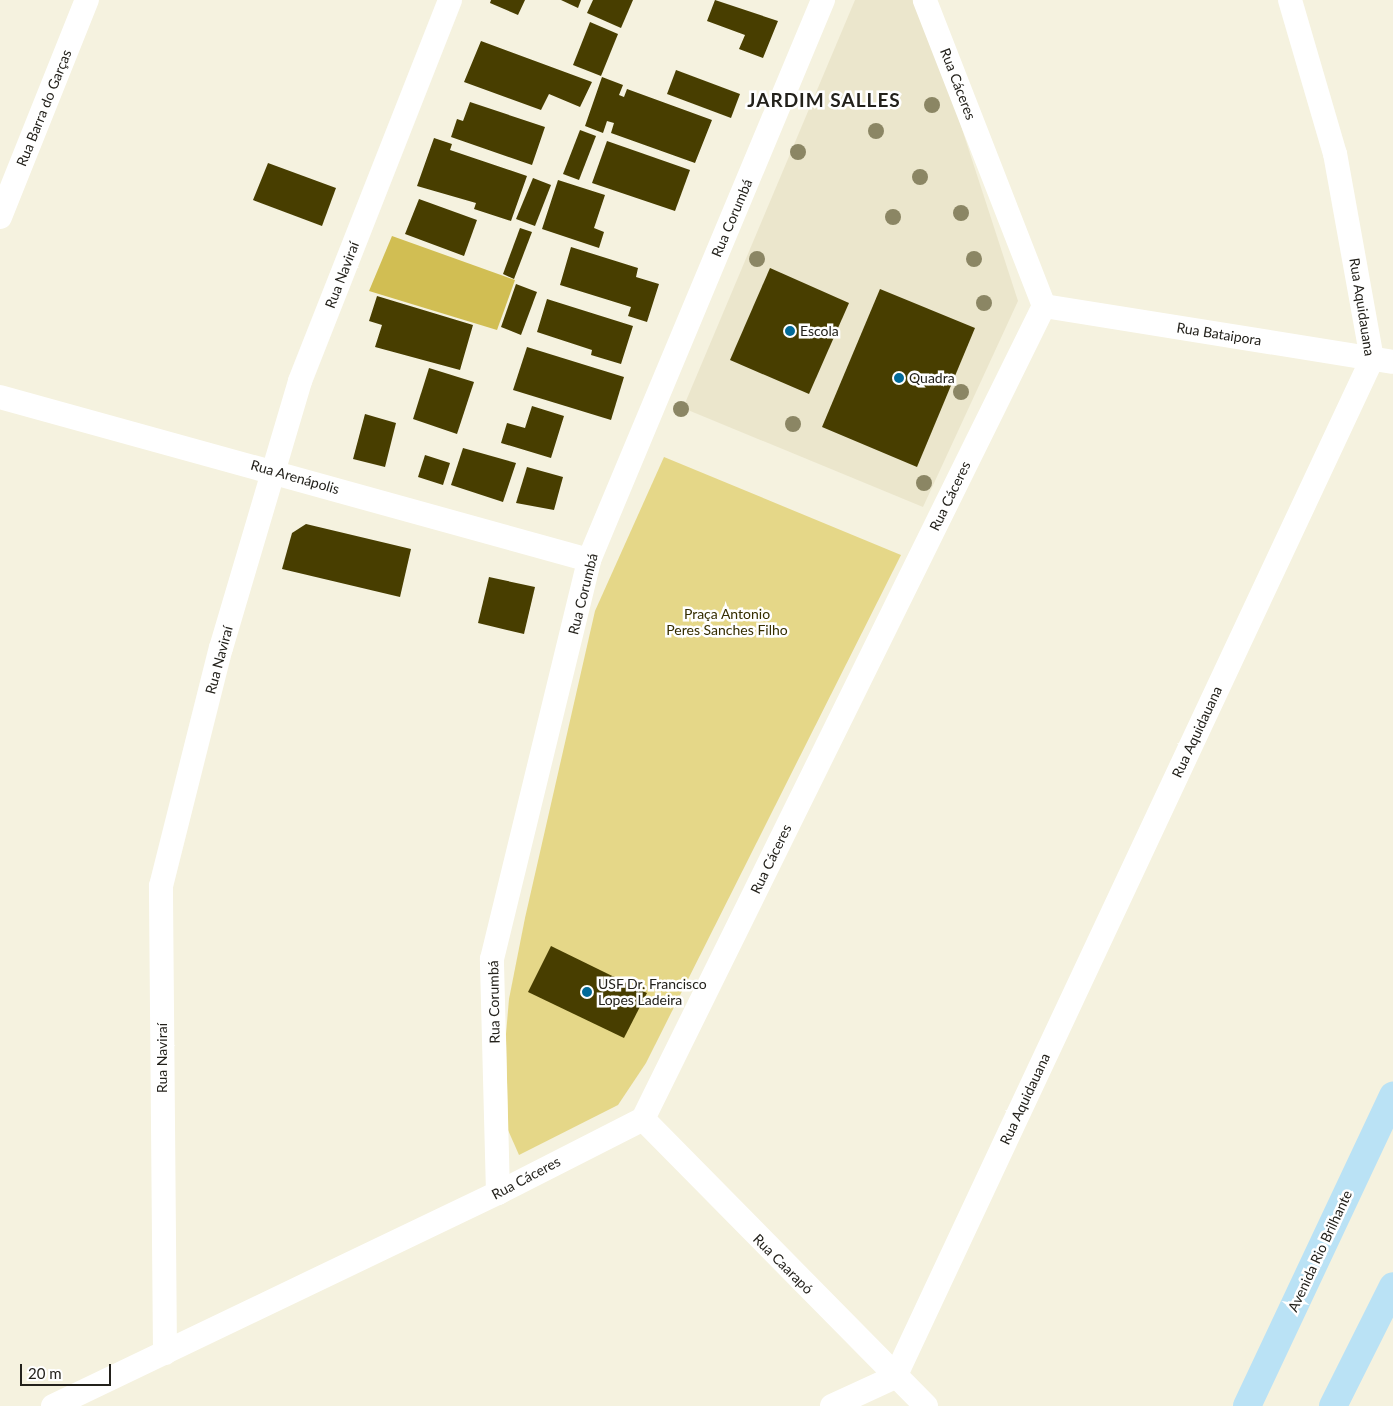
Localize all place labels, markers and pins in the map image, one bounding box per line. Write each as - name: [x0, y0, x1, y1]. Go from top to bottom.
- place label: Escola: [800, 323, 839, 339]
- marker: Escola: [784, 325, 796, 337]
- place label: Quadra: [909, 370, 955, 386]
- marker: Quadra: [893, 372, 905, 384]
- place label: USF Dr. Francisco Lopes Ladeira: [598, 976, 707, 1009]
- marker: USF Dr. Francisco Lopes Ladeira: [580, 985, 594, 999]

